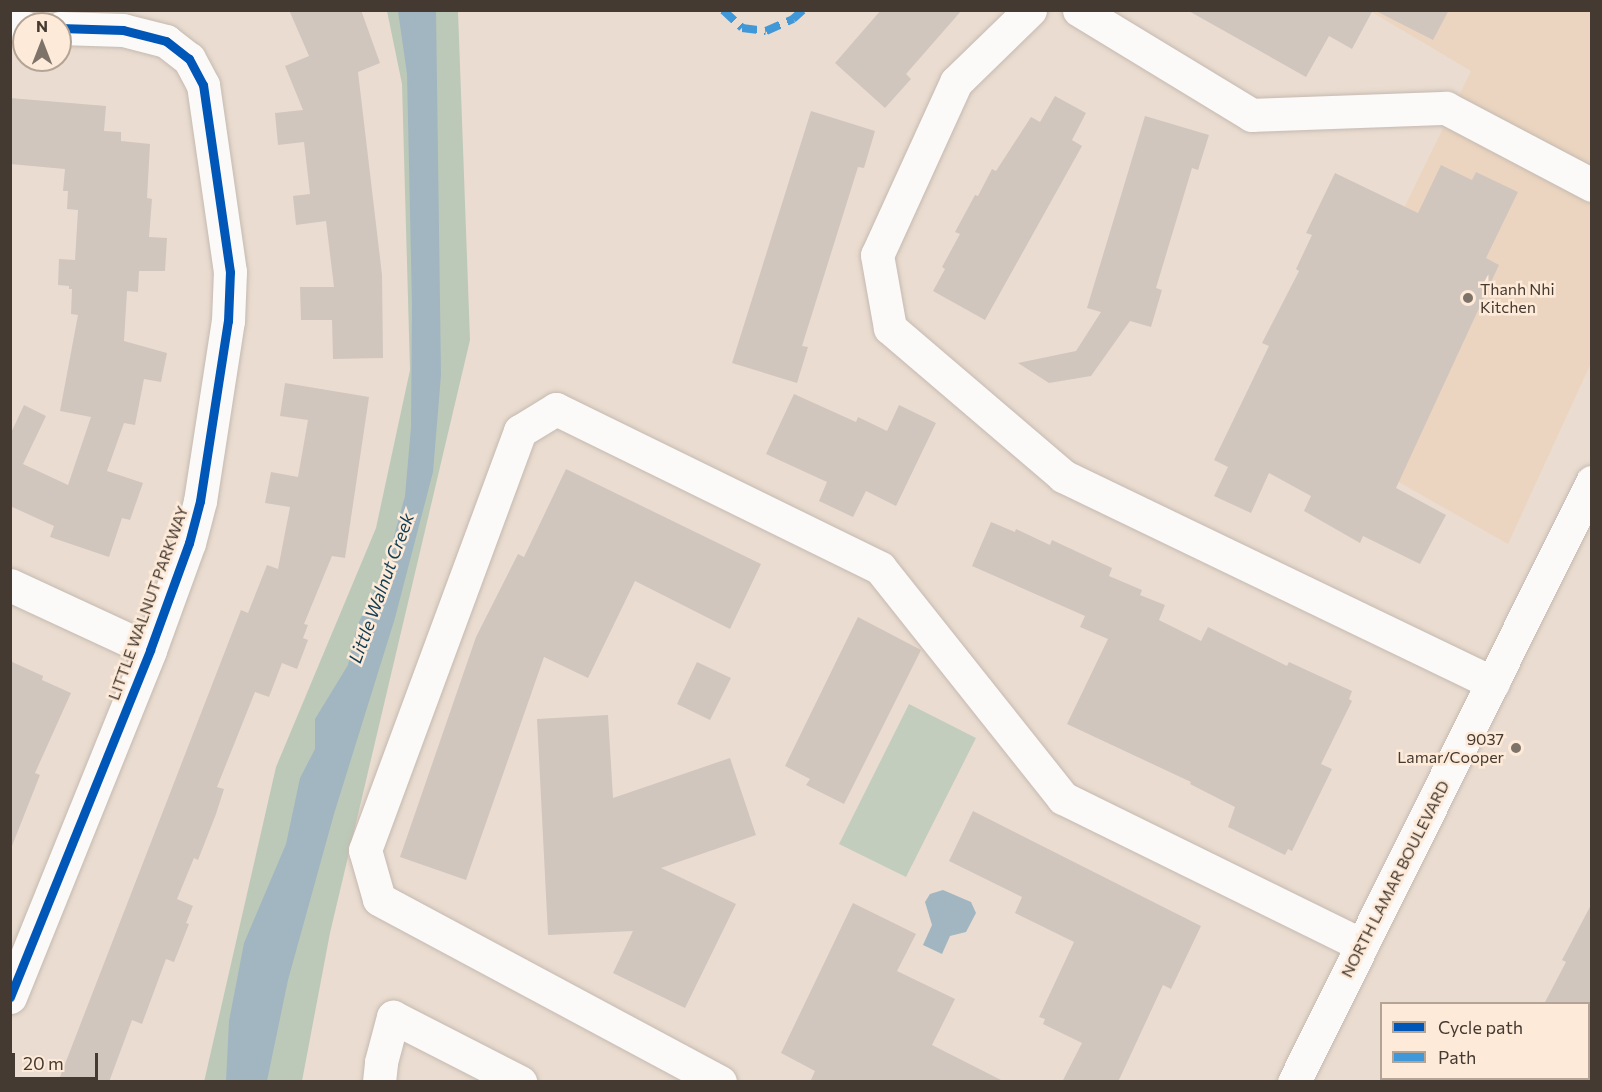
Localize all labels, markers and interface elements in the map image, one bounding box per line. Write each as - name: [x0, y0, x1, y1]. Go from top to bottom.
- north arrow: [12, 12, 72, 72]
- text: N: [36, 16, 48, 35]
- place label: Thanh Nhi Kitchen: [1480, 279, 1555, 317]
- marker: Thanh Nhi Kitchen: [1461, 291, 1475, 305]
- street label: LITTLE WALNUT PARKWAY: [104, 503, 192, 703]
- water label: Little Walnut Creek: [344, 510, 418, 666]
- place label: 9037 Lamar/Cooper: [1397, 729, 1504, 767]
- marker: 9037 Lamar/Cooper: [1509, 741, 1523, 755]
- street label: NORTH LAMAR BOULEVARD: [1337, 777, 1453, 981]
- legend: [1380, 1002, 1590, 1080]
- text: Cycle path: [1438, 1016, 1523, 1038]
- scale bar: [15, 1041, 100, 1079]
- text: Path: [1438, 1046, 1476, 1068]
- text: 20 m: [23, 1052, 64, 1074]

